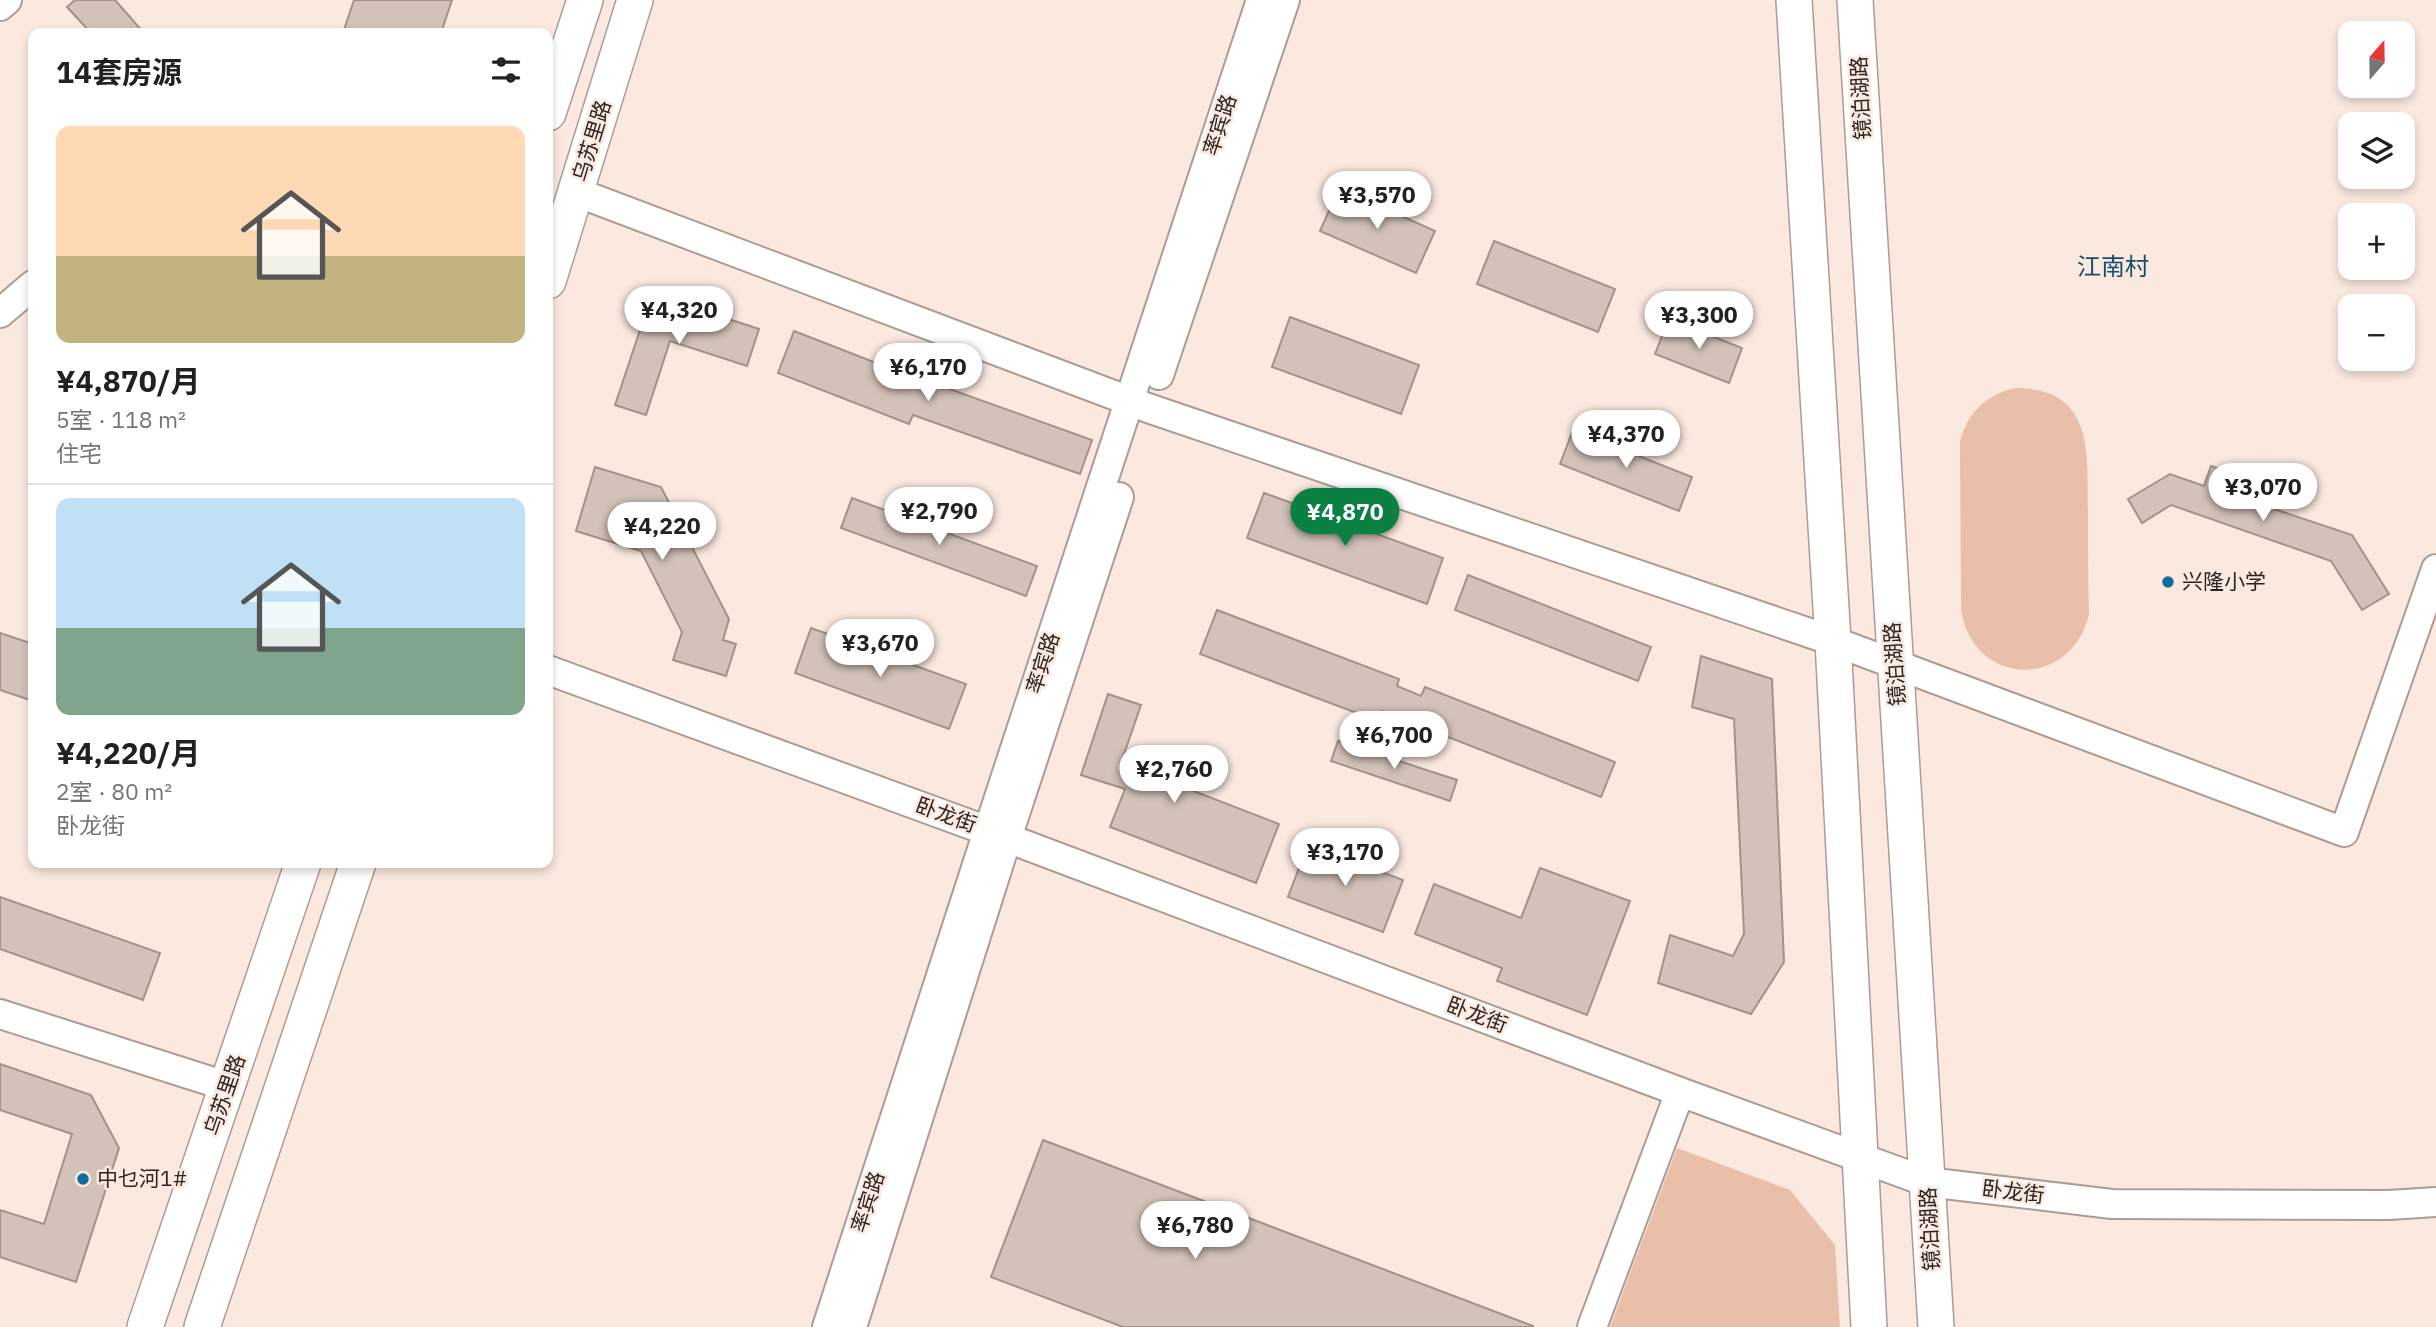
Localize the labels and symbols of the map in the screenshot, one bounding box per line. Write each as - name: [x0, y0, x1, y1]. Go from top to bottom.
- north arrow: [2338, 21, 2415, 98]
- street label: 镜泊湖路: [1844, 55, 1876, 141]
- street label: 率宾路: [1196, 90, 1242, 159]
- street label: 乌苏里路: [565, 96, 617, 185]
- pin: ¥3,570: [1320, 172, 1434, 231]
- district label: 江南村: [2077, 250, 2149, 282]
- pin: ¥4,320: [622, 286, 736, 346]
- pin: ¥3,300: [1642, 292, 1756, 351]
- pin: ¥6,170: [871, 344, 985, 403]
- pin: ¥4,370: [1569, 410, 1683, 470]
- pin: ¥3,070: [2206, 463, 2320, 523]
- pin: ¥2,790: [882, 488, 996, 547]
- pin: ¥4,870: [1288, 489, 1402, 548]
- pin: ¥4,220: [605, 503, 719, 562]
- place label: 兴隆小学: [2182, 567, 2266, 595]
- marker: 兴隆小学: [2160, 574, 2176, 590]
- pin: ¥3,670: [823, 620, 937, 679]
- street label: 镜泊湖路: [1877, 621, 1911, 707]
- street label: 率宾路: [1019, 628, 1065, 697]
- pin: ¥6,700: [1337, 712, 1451, 771]
- pin: ¥2,760: [1117, 746, 1231, 805]
- street label: 卧龙街: [912, 790, 981, 838]
- pin: ¥3,170: [1288, 828, 1402, 888]
- street label: 卧龙街: [1443, 990, 1512, 1038]
- street label: 乌苏里路: [197, 1050, 251, 1139]
- place label: 中乜河1#: [97, 1164, 188, 1192]
- street label: 率宾路: [844, 1167, 890, 1236]
- marker: 中乜河1#: [75, 1171, 91, 1187]
- street label: 卧龙街: [1980, 1173, 2046, 1209]
- street label: 镜泊湖路: [1913, 1186, 1945, 1272]
- pin: ¥6,780: [1138, 1202, 1252, 1261]

